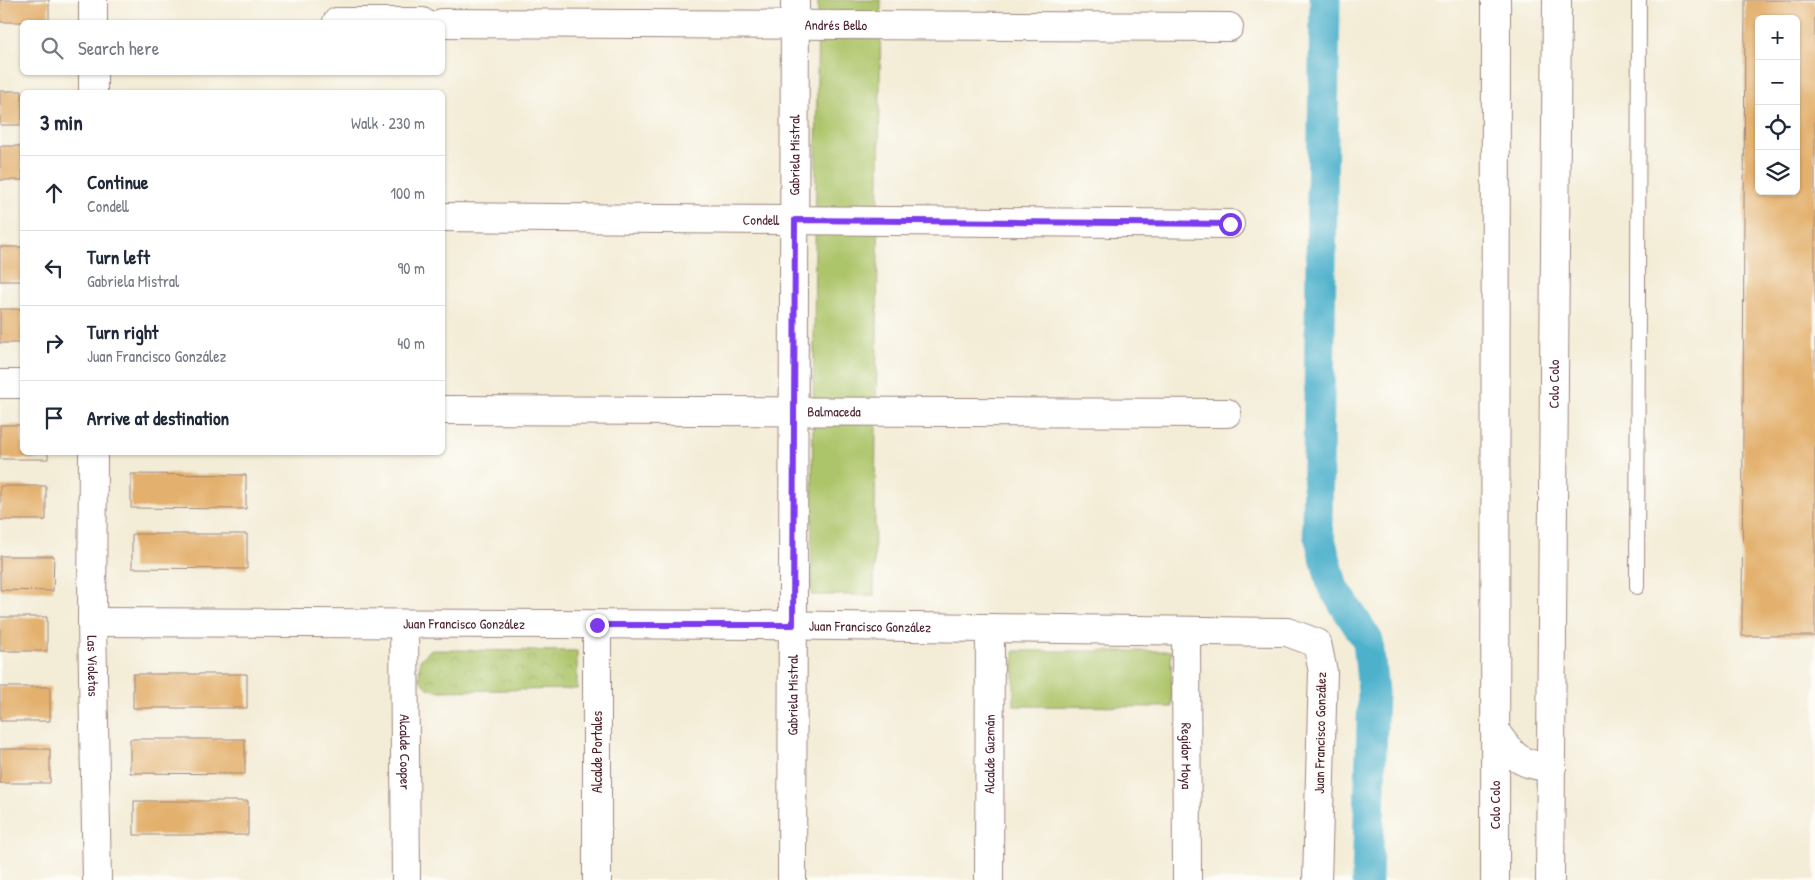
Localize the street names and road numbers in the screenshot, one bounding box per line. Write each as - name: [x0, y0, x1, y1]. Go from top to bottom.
- street label: Andrés Bello: [805, 15, 868, 34]
- street label: Gabriela Mistral: [784, 114, 804, 195]
- street label: Condell: [743, 210, 780, 229]
- street label: Colo Colo: [1544, 359, 1563, 408]
- street label: Balmaceda: [807, 401, 861, 421]
- street label: Juan Francisco González: [403, 613, 525, 633]
- street label: Juan Francisco González: [809, 616, 931, 636]
- street label: Las Violetas: [83, 635, 103, 697]
- street label: Gabriela Mistral: [782, 654, 802, 735]
- street label: Juan Francisco González: [1309, 672, 1330, 794]
- street label: Alcalde Portales: [587, 711, 606, 793]
- street label: Alcalde Cooper: [395, 714, 415, 790]
- street label: Alcalde Guzmán: [979, 714, 999, 794]
- street label: Regidor Moya: [1176, 723, 1197, 790]
- street label: Colo Colo: [1485, 780, 1504, 829]

